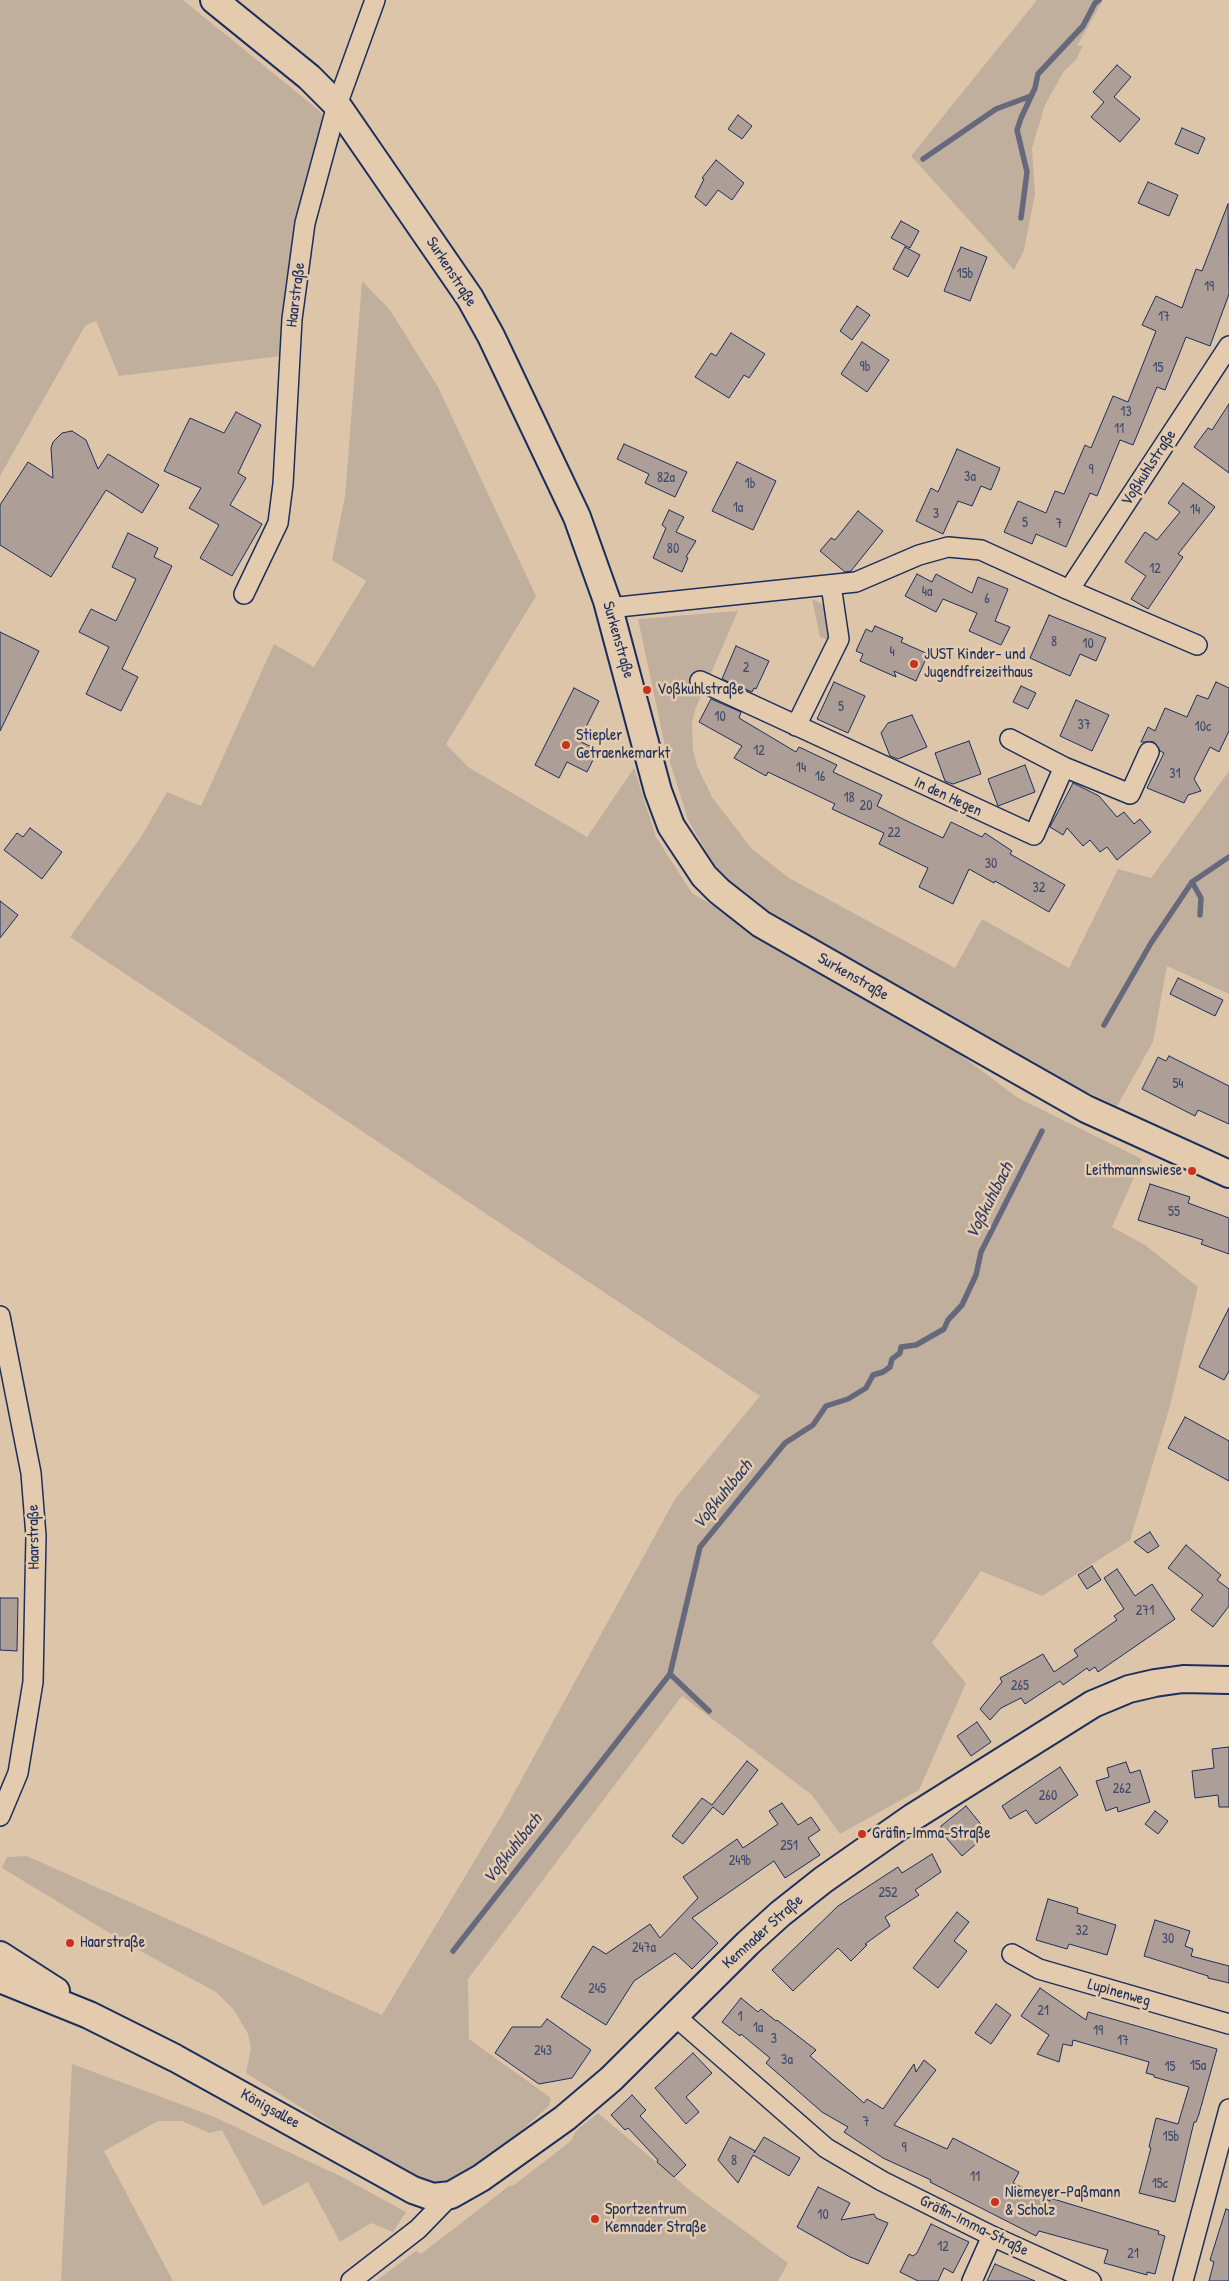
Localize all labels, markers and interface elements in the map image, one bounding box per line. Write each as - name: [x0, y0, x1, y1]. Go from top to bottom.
- street label: Surkenstraße: [421, 234, 481, 310]
- street label: Haarstraße: [283, 262, 309, 328]
- house number: 15b: [957, 266, 973, 282]
- house number: 19: [1204, 279, 1214, 295]
- house number: 17: [1158, 309, 1170, 325]
- house number: 9b: [860, 359, 870, 375]
- house number: 15: [1152, 360, 1164, 376]
- house number: 13: [1120, 404, 1132, 420]
- house number: 11: [1114, 421, 1124, 437]
- street label: Voßkuhlstraße: [1117, 426, 1181, 510]
- house number: 9: [1088, 462, 1094, 478]
- house number: 3a: [964, 469, 976, 485]
- house number: 82a: [657, 470, 675, 486]
- house number: 1b: [745, 476, 755, 492]
- house number: 1a: [733, 500, 743, 516]
- house number: 14: [1190, 502, 1200, 518]
- house number: 3: [933, 506, 939, 522]
- house number: 5: [1022, 515, 1028, 531]
- house number: 7: [1056, 516, 1062, 532]
- house number: 80: [667, 541, 679, 557]
- house number: 12: [1149, 561, 1161, 577]
- house number: 4a: [922, 584, 932, 600]
- house number: 6: [984, 591, 990, 607]
- street label: Surkenstraße: [598, 599, 638, 681]
- house number: 8: [1051, 634, 1057, 650]
- house number: 10: [1082, 636, 1094, 652]
- house number: 4: [889, 644, 895, 660]
- place label: JUST Kinder- und Jugendfreizeithaus: [924, 645, 1033, 683]
- marker: JUST Kinder- und Jugendfreizeithaus: [908, 658, 920, 670]
- house number: 2: [743, 660, 749, 676]
- place label: Voßkuhlstraße: [657, 680, 744, 700]
- marker: Voßkuhlstraße: [641, 684, 653, 696]
- house number: 5: [838, 699, 844, 715]
- house number: 10: [714, 709, 726, 725]
- house number: 37: [1077, 717, 1091, 733]
- house number: 10c: [1195, 719, 1211, 735]
- place label: Stiepler Getraenkemarkt: [576, 726, 670, 764]
- marker: Stiepler Getraenkemarkt: [560, 739, 572, 751]
- house number: 12: [753, 743, 765, 759]
- house number: 14: [796, 760, 806, 776]
- house number: 31: [1169, 766, 1181, 782]
- house number: 16: [815, 769, 825, 785]
- street label: In den Hegen: [911, 773, 985, 821]
- house number: 18: [843, 790, 855, 806]
- house number: 20: [860, 798, 872, 814]
- house number: 22: [887, 825, 901, 841]
- house number: 30: [985, 856, 997, 872]
- house number: 32: [1033, 880, 1045, 896]
- street label: Surkenstraße: [814, 949, 892, 1005]
- house number: 54: [1172, 1076, 1184, 1092]
- water label: Voßkuhlbach: [962, 1159, 1018, 1243]
- place label: Leithmannswiese: [1086, 1161, 1182, 1181]
- marker: Leithmannswiese: [1186, 1165, 1198, 1177]
- house number: 55: [1168, 1204, 1180, 1220]
- water label: Voßkuhlbach: [689, 1456, 757, 1534]
- street label: Haarstraße: [24, 1504, 44, 1570]
- house number: 271: [1136, 1603, 1154, 1619]
- house number: 265: [1011, 1678, 1029, 1694]
- house number: 262: [1113, 1781, 1131, 1797]
- house number: 260: [1039, 1788, 1057, 1804]
- water label: Voßkuhlbach: [479, 1810, 547, 1888]
- place label: Gräfin-Imma-Straße: [872, 1824, 991, 1844]
- marker: Gräfin-Imma-Straße: [856, 1828, 868, 1840]
- house number: 251: [780, 1838, 798, 1854]
- house number: 249b: [729, 1853, 751, 1869]
- house number: 252: [878, 1885, 898, 1901]
- street label: Kemnader Straße: [719, 1891, 807, 1973]
- house number: 32: [1076, 1923, 1088, 1939]
- house number: 30: [1162, 1931, 1174, 1947]
- place label: Haarstraße: [80, 1933, 145, 1953]
- marker: Haarstraße: [64, 1937, 76, 1949]
- house number: 247a: [632, 1940, 656, 1956]
- street label: Lupinenweg: [1085, 1975, 1153, 2011]
- house number: 245: [588, 1981, 606, 1997]
- house number: 21: [1037, 2003, 1049, 2019]
- house number: 1: [737, 2009, 743, 2025]
- house number: 1a: [753, 2020, 763, 2036]
- house number: 19: [1093, 2023, 1103, 2039]
- house number: 3: [771, 2031, 777, 2047]
- house number: 17: [1117, 2033, 1129, 2049]
- house number: 243: [534, 2043, 552, 2059]
- house number: 3a: [781, 2052, 793, 2068]
- house number: 15a: [1190, 2058, 1206, 2074]
- house number: 15: [1164, 2059, 1176, 2075]
- street label: Königsallee: [237, 2085, 303, 2133]
- house number: 7: [863, 2114, 869, 2130]
- house number: 15b: [1163, 2129, 1179, 2145]
- house number: 9: [901, 2140, 907, 2156]
- house number: 8: [731, 2153, 737, 2169]
- house number: 11: [970, 2169, 980, 2185]
- house number: 15c: [1152, 2176, 1168, 2192]
- place label: Niemeyer-Paßmann & Scholz: [1005, 2183, 1121, 2221]
- street label: Gräfin-Imma-Straße: [917, 2191, 1031, 2261]
- marker: Niemeyer-Paßmann & Scholz: [989, 2196, 1001, 2208]
- place label: Sportzentrum Kemnader Straße: [605, 2200, 707, 2238]
- house number: 10: [817, 2207, 829, 2223]
- marker: Sportzentrum Kemnader Straße: [589, 2213, 601, 2225]
- house number: 12: [937, 2239, 949, 2255]
- house number: 21: [1127, 2246, 1139, 2262]

